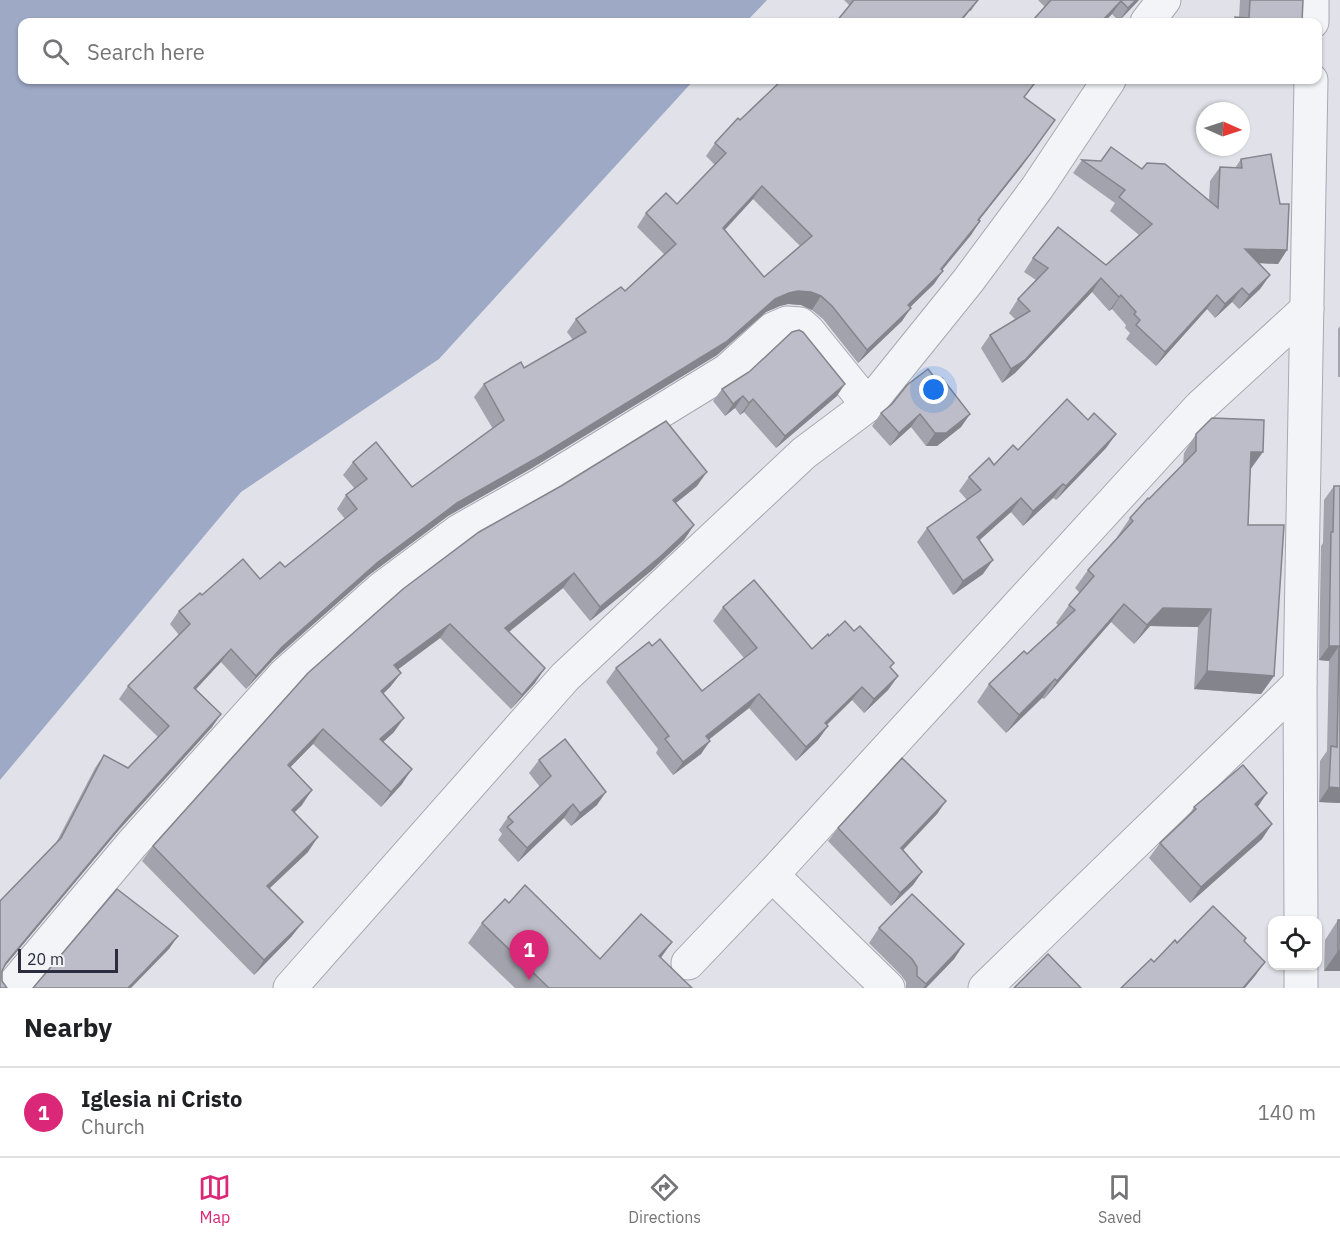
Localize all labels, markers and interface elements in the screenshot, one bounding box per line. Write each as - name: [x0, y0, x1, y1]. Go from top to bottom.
- search box: [18, 18, 1322, 84]
- icon: search: [39, 35, 72, 68]
- text: Search here: [87, 37, 205, 66]
- north arrow: [1196, 102, 1250, 156]
- your location: [919, 375, 948, 404]
- map controls: [1268, 916, 1322, 970]
- button: locate: [1268, 916, 1322, 970]
- pin: 1: [510, 930, 548, 980]
- scale bar: [18, 946, 118, 974]
- text: 20 m: [27, 949, 64, 969]
- text: Nearby: [24, 1010, 112, 1044]
- text: Iglesia ni Cristo: [81, 1084, 243, 1113]
- text: 1: [38, 1099, 50, 1126]
- text: 140 m: [1258, 1099, 1316, 1126]
- text: Church: [81, 1113, 145, 1140]
- tab: Map: [198, 1171, 231, 1227]
- tab: Directions: [628, 1171, 701, 1227]
- tab: Saved: [1098, 1171, 1142, 1227]

